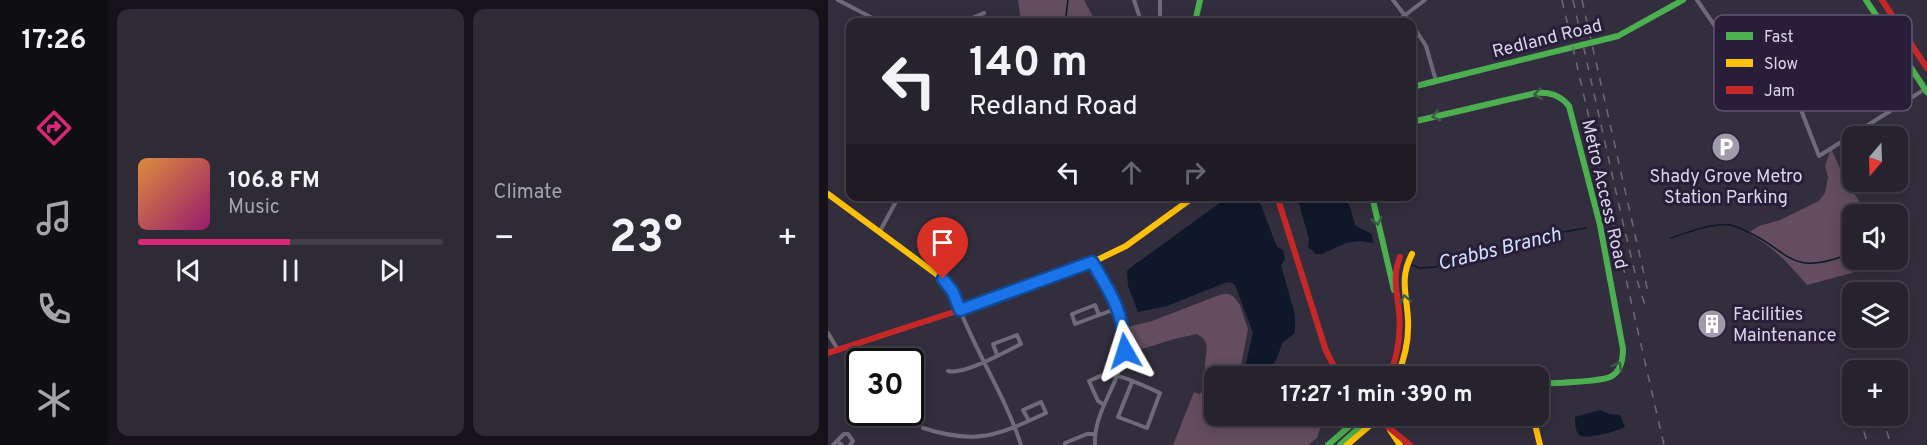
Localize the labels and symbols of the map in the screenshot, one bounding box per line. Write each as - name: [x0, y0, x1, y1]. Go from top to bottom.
- street label: Redland Road: [1490, 15, 1605, 64]
- legend: [1714, 15, 1912, 111]
- text: Fast: [1764, 28, 1794, 48]
- text: Slow: [1764, 55, 1798, 75]
- text: Jam: [1764, 82, 1795, 102]
- one-way arrow: [1534, 87, 1543, 100]
- one-way arrow: [1431, 109, 1442, 121]
- street label: Metro Access Road: [1575, 117, 1632, 271]
- north arrow: [1842, 126, 1908, 192]
- parking icon: Shady Grove Metro Station Parking: [1710, 131, 1742, 163]
- place label: Shady Grove Metro Station Parking: [1649, 166, 1803, 210]
- one-way arrow: [1370, 216, 1383, 226]
- pin: [917, 217, 968, 279]
- water label: Crabbs Branch: [1435, 222, 1564, 278]
- one-way arrow: [1399, 294, 1411, 304]
- place label: Facilities Maintenance: [1733, 304, 1836, 348]
- building icon: Facilities Maintenance: [1696, 308, 1728, 340]
- position arrow: [1093, 319, 1157, 383]
- speed limit sign: 30: [846, 348, 924, 426]
- one-way arrow: [1611, 362, 1622, 372]

